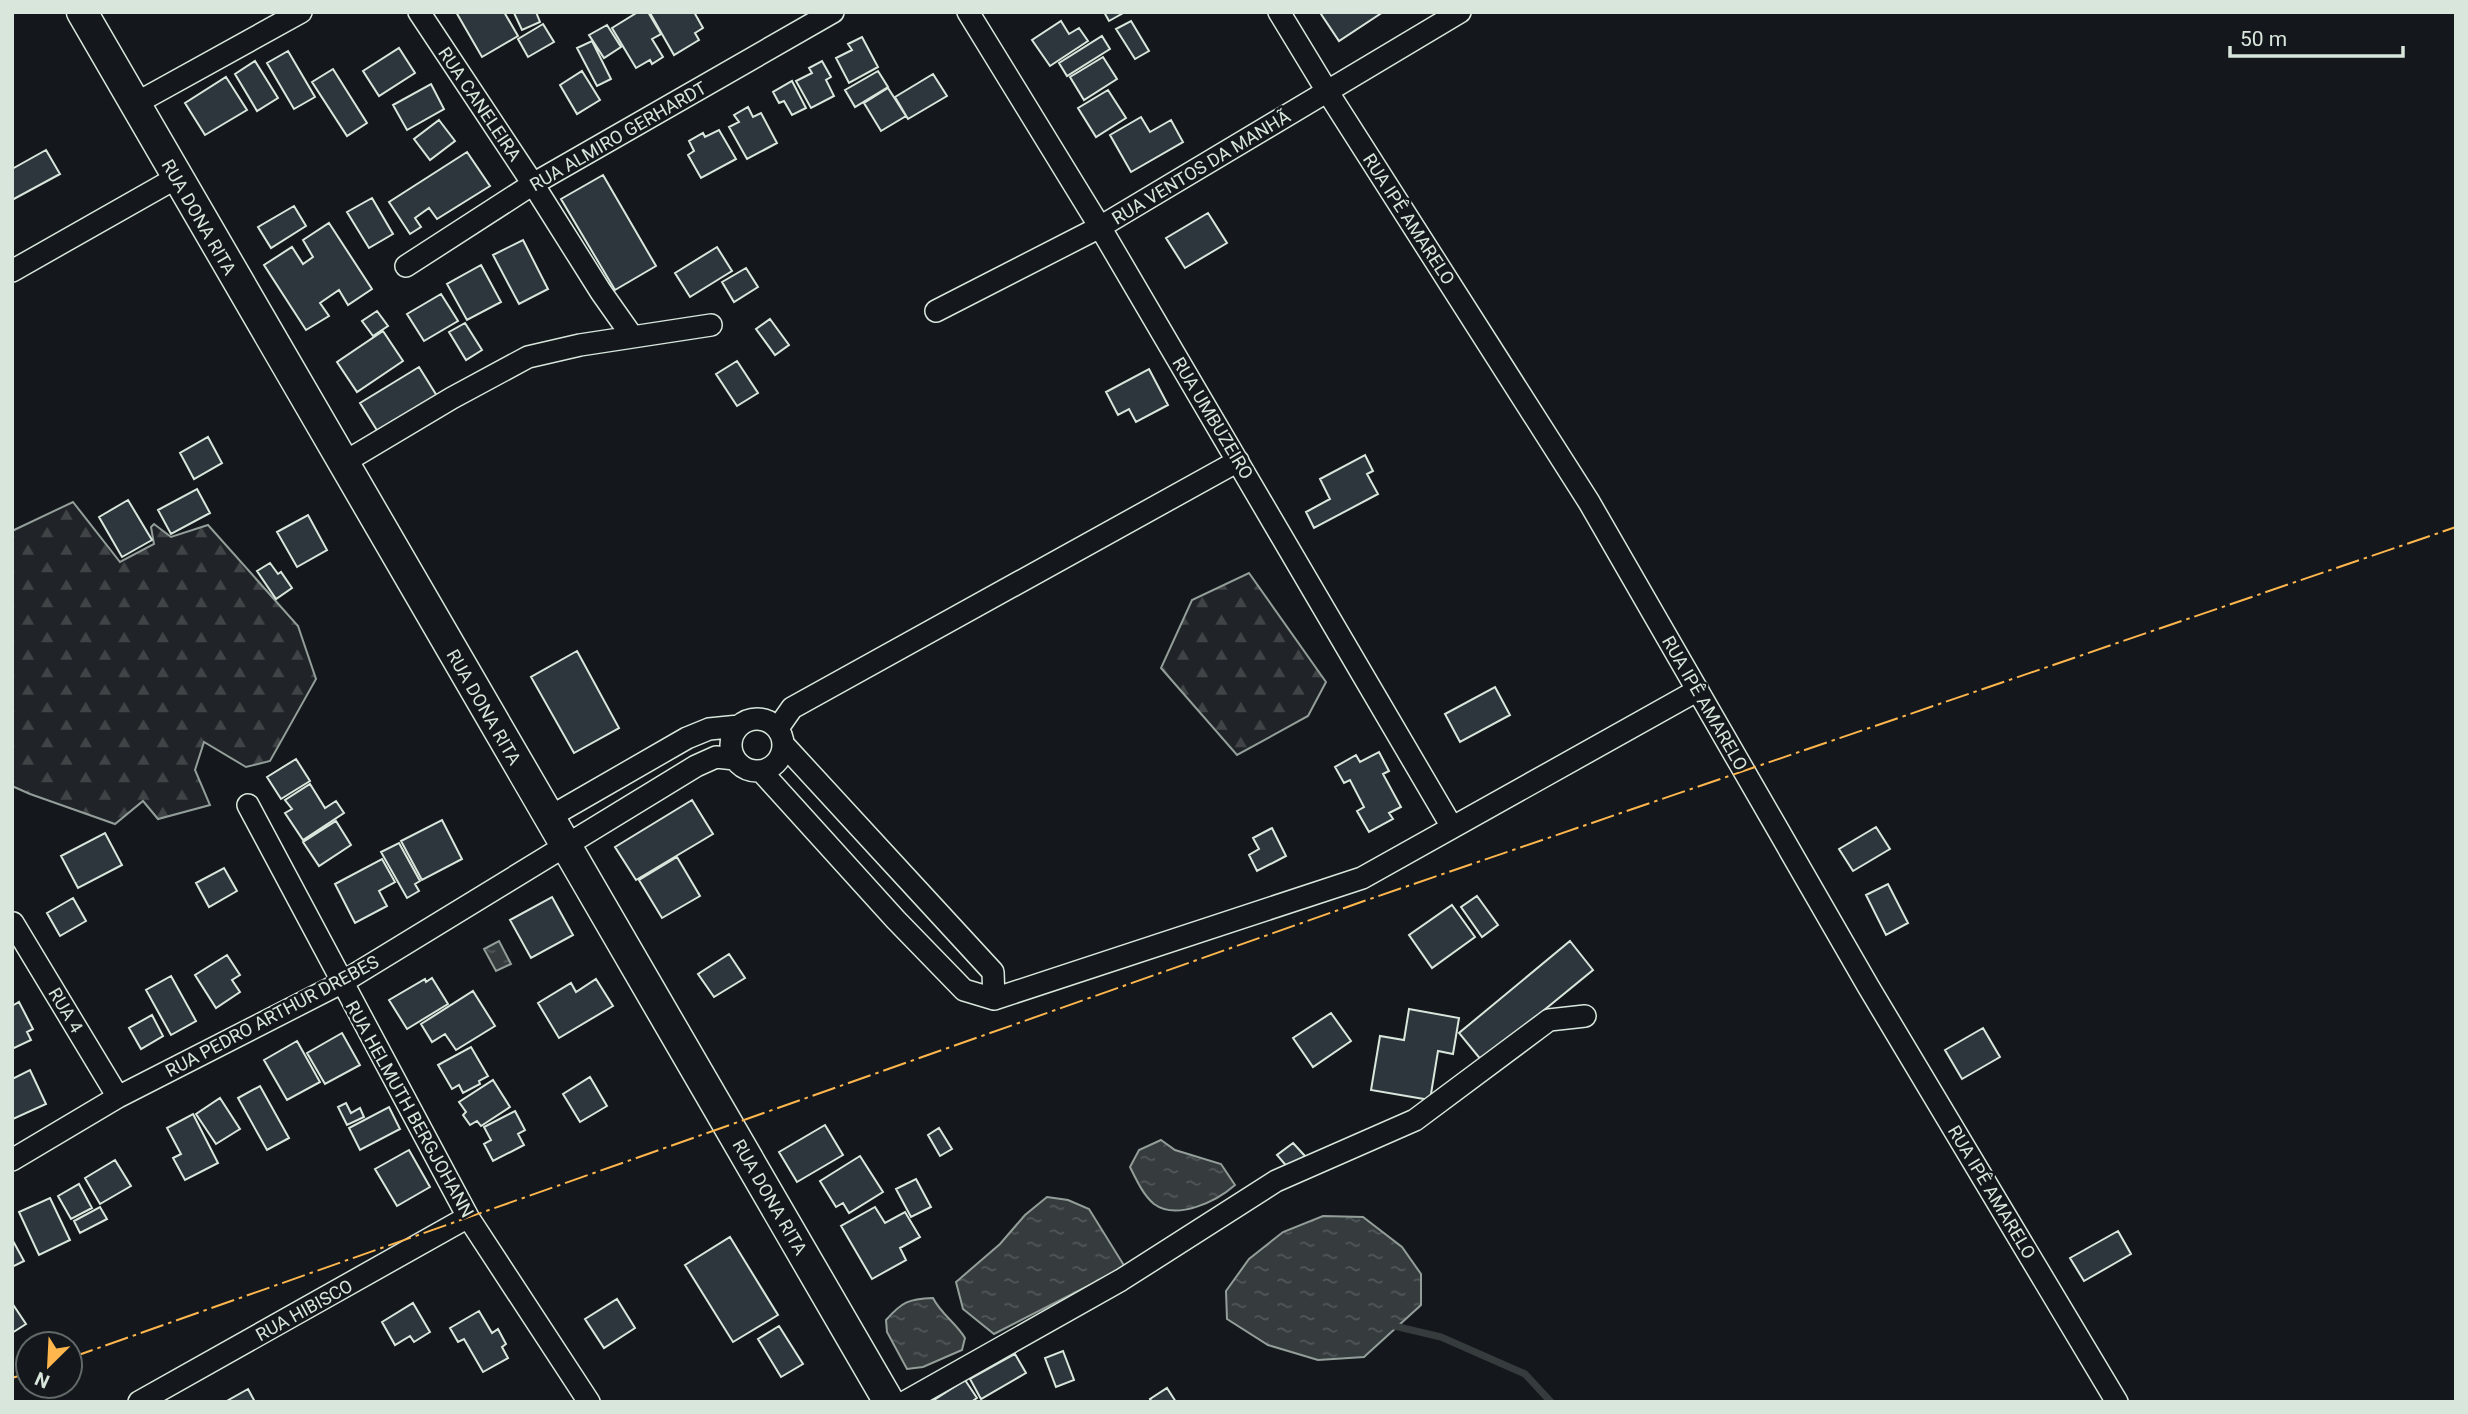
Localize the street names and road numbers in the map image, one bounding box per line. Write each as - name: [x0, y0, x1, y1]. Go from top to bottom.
- street label: RUA CANELEIRA: [434, 43, 526, 165]
- street label: RUA ALMIRO GERHARDT: [526, 77, 710, 195]
- street label: RUA VENTOS DA MANHÃ: [1108, 105, 1294, 229]
- street label: RUA IPÊ AMARELO: [1359, 150, 1459, 288]
- street label: RUA DONA RITA: [157, 156, 241, 279]
- street label: RUA UMBUZEIRO: [1168, 353, 1258, 483]
- street label: RUA IPÊ AMARELO: [1658, 632, 1752, 774]
- street label: RUA DONA RITA: [442, 646, 526, 769]
- street label: RUA PEDRO ARTHUR DREBES: [162, 951, 382, 1081]
- street label: RUA 4: [44, 984, 88, 1036]
- street label: RUA HELMUTH BERGJOHANN: [342, 997, 478, 1221]
- street label: RUA IPÊ AMARELO: [1944, 1121, 2040, 1263]
- street label: RUA DONA RITA: [728, 1136, 812, 1259]
- street label: RUA HIBISCO: [252, 1275, 356, 1345]

